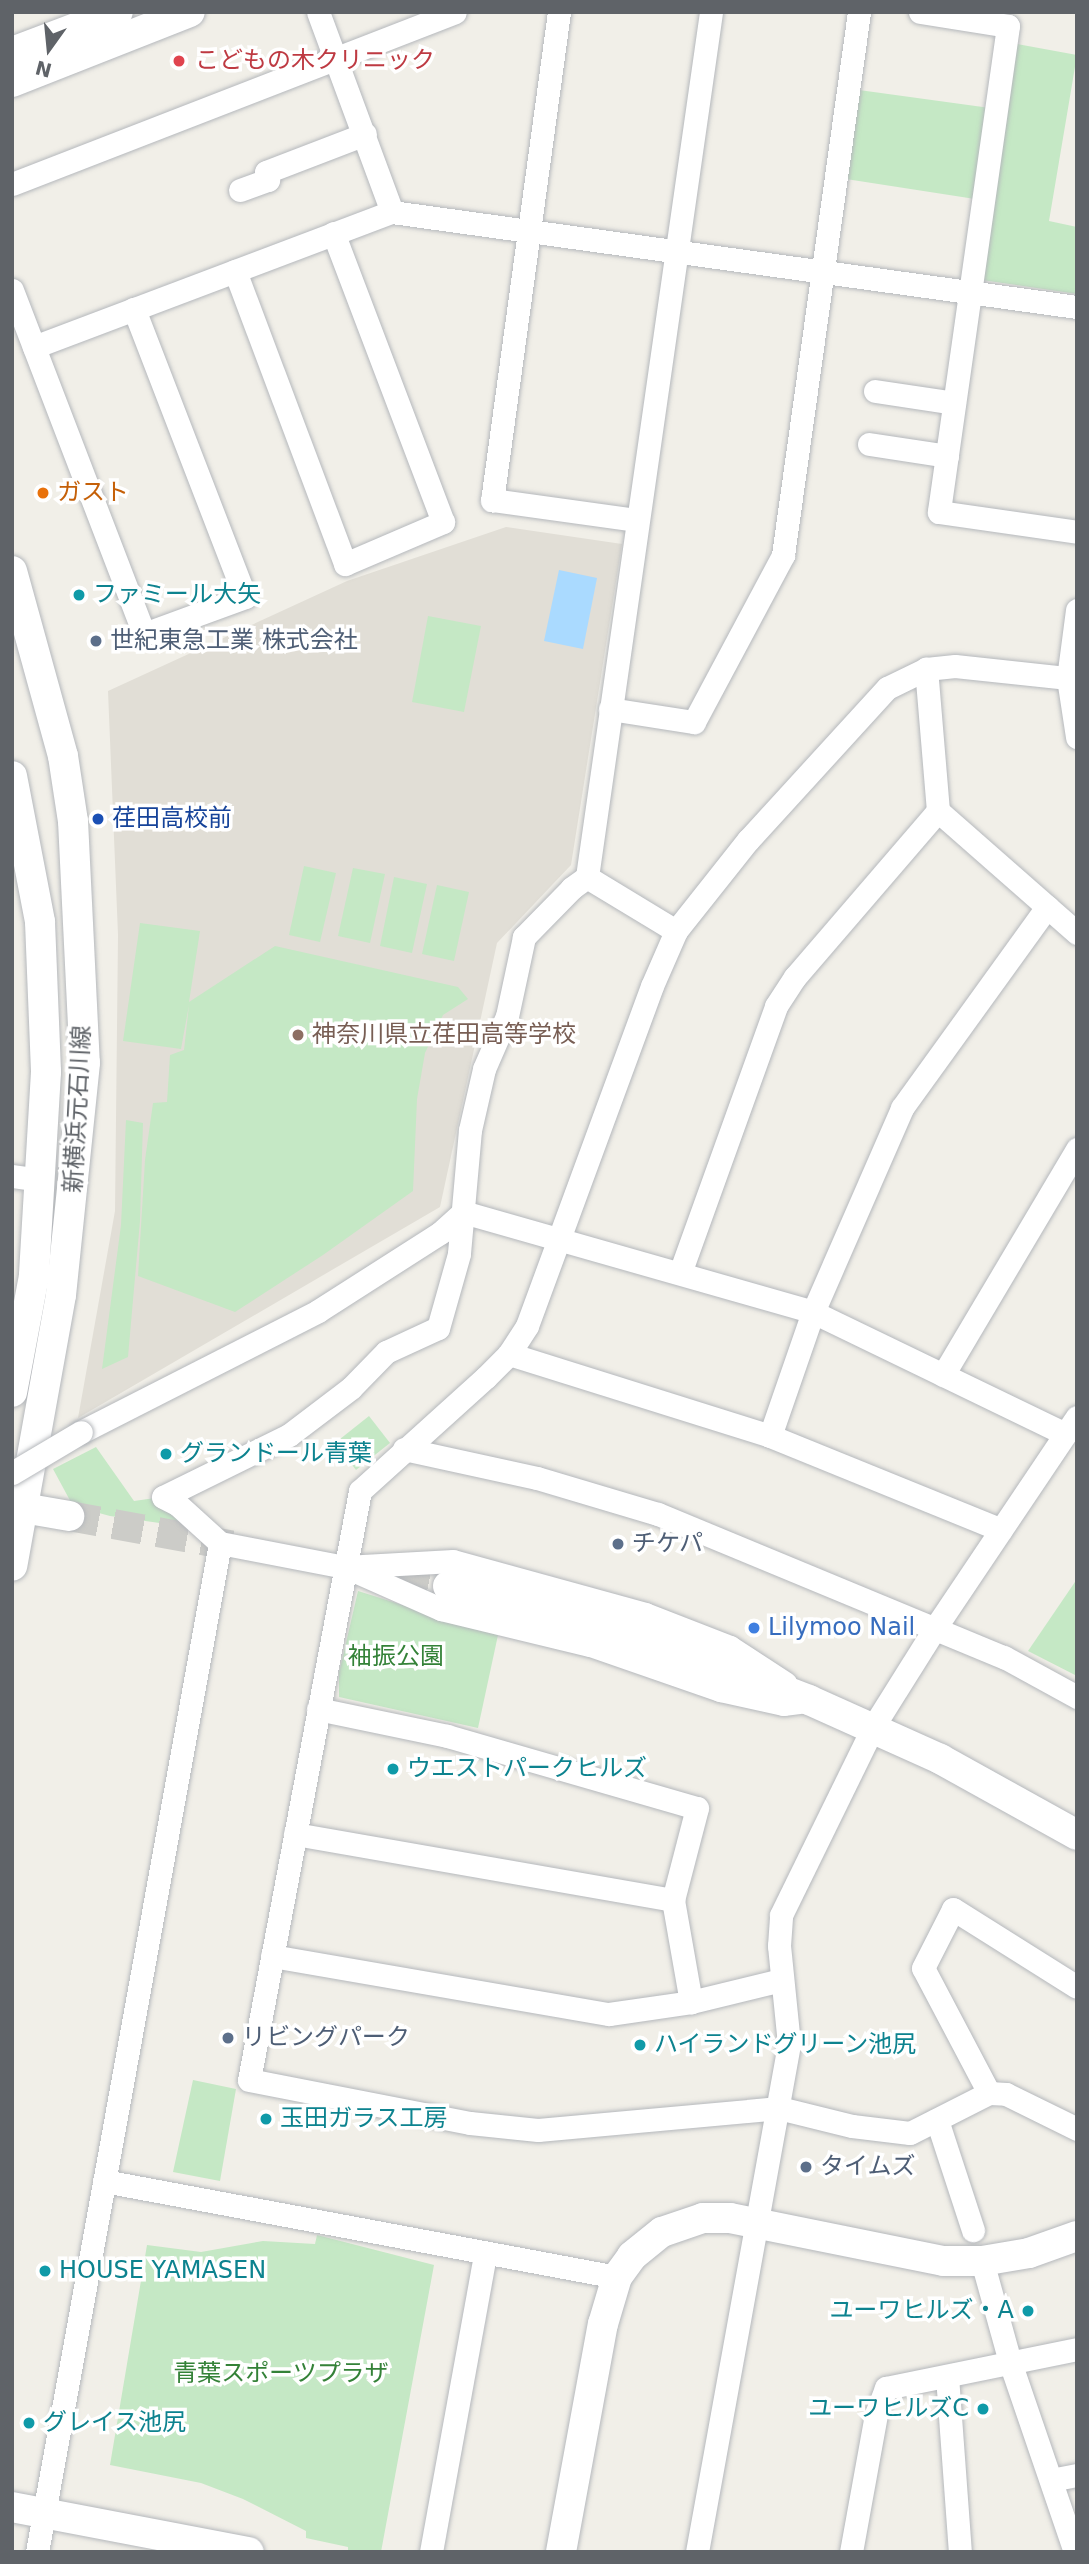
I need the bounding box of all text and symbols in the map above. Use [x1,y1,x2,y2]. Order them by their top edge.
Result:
north arrow [14,14,84,84]
place label: こどもの木クリニック [195,47,435,75]
marker: こどもの木クリニック [169,51,189,71]
text: N [33,57,54,82]
place label: ガスト [57,479,129,507]
marker: ガスト [35,485,51,501]
place label: ファミール大矢 [93,581,261,609]
marker: ファミール大矢 [71,587,87,603]
place label: 世紀東急工業 株式会社 [110,627,358,655]
marker: 世紀東急工業 株式会社 [88,633,104,649]
place label: 荏田高校前 [112,805,232,833]
marker: 荏田高校前 [90,811,106,827]
place label: 神奈川県立荏田高等学校 [312,1021,576,1049]
street label: 新横浜元石川線 [59,1024,97,1194]
marker: 神奈川県立荏田高等学校 [290,1027,306,1043]
place label: グランドール青葉 [180,1440,372,1468]
marker: グランドール青葉 [158,1446,174,1462]
place label: チケパ [632,1530,704,1558]
marker: チケパ [610,1536,626,1552]
place label: Lilymoo Nail [768,1614,915,1642]
marker: Lilymoo Nail [746,1620,762,1636]
park label: 袖振公園 [348,1643,444,1671]
place label: ウエストパークヒルズ [407,1755,647,1783]
marker: ウエストパークヒルズ [385,1761,401,1777]
place label: リビングパーク [242,2024,410,2052]
marker: リビングパーク [220,2030,236,2046]
place label: ハイランドグリーン池尻 [654,2031,918,2059]
marker: ハイランドグリーン池尻 [632,2037,648,2053]
place label: 玉田ガラス工房 [280,2105,448,2133]
marker: 玉田ガラス工房 [258,2111,274,2127]
place label: タイムズ [820,2153,916,2181]
marker: タイムズ [798,2159,814,2175]
place label: HOUSE YAMASEN [59,2257,266,2285]
marker: HOUSE YAMASEN [37,2263,53,2279]
place label: ユーワヒルズ・A [830,2297,1014,2325]
marker: ユーワヒルズ・A [1020,2303,1036,2319]
park label: 青葉スポーツプラザ [173,2360,389,2388]
place label: ユーワヒルズC [808,2395,969,2423]
marker: ユーワヒルズC [975,2401,991,2417]
place label: グレイス池尻 [43,2409,187,2437]
marker: グレイス池尻 [21,2415,37,2431]

